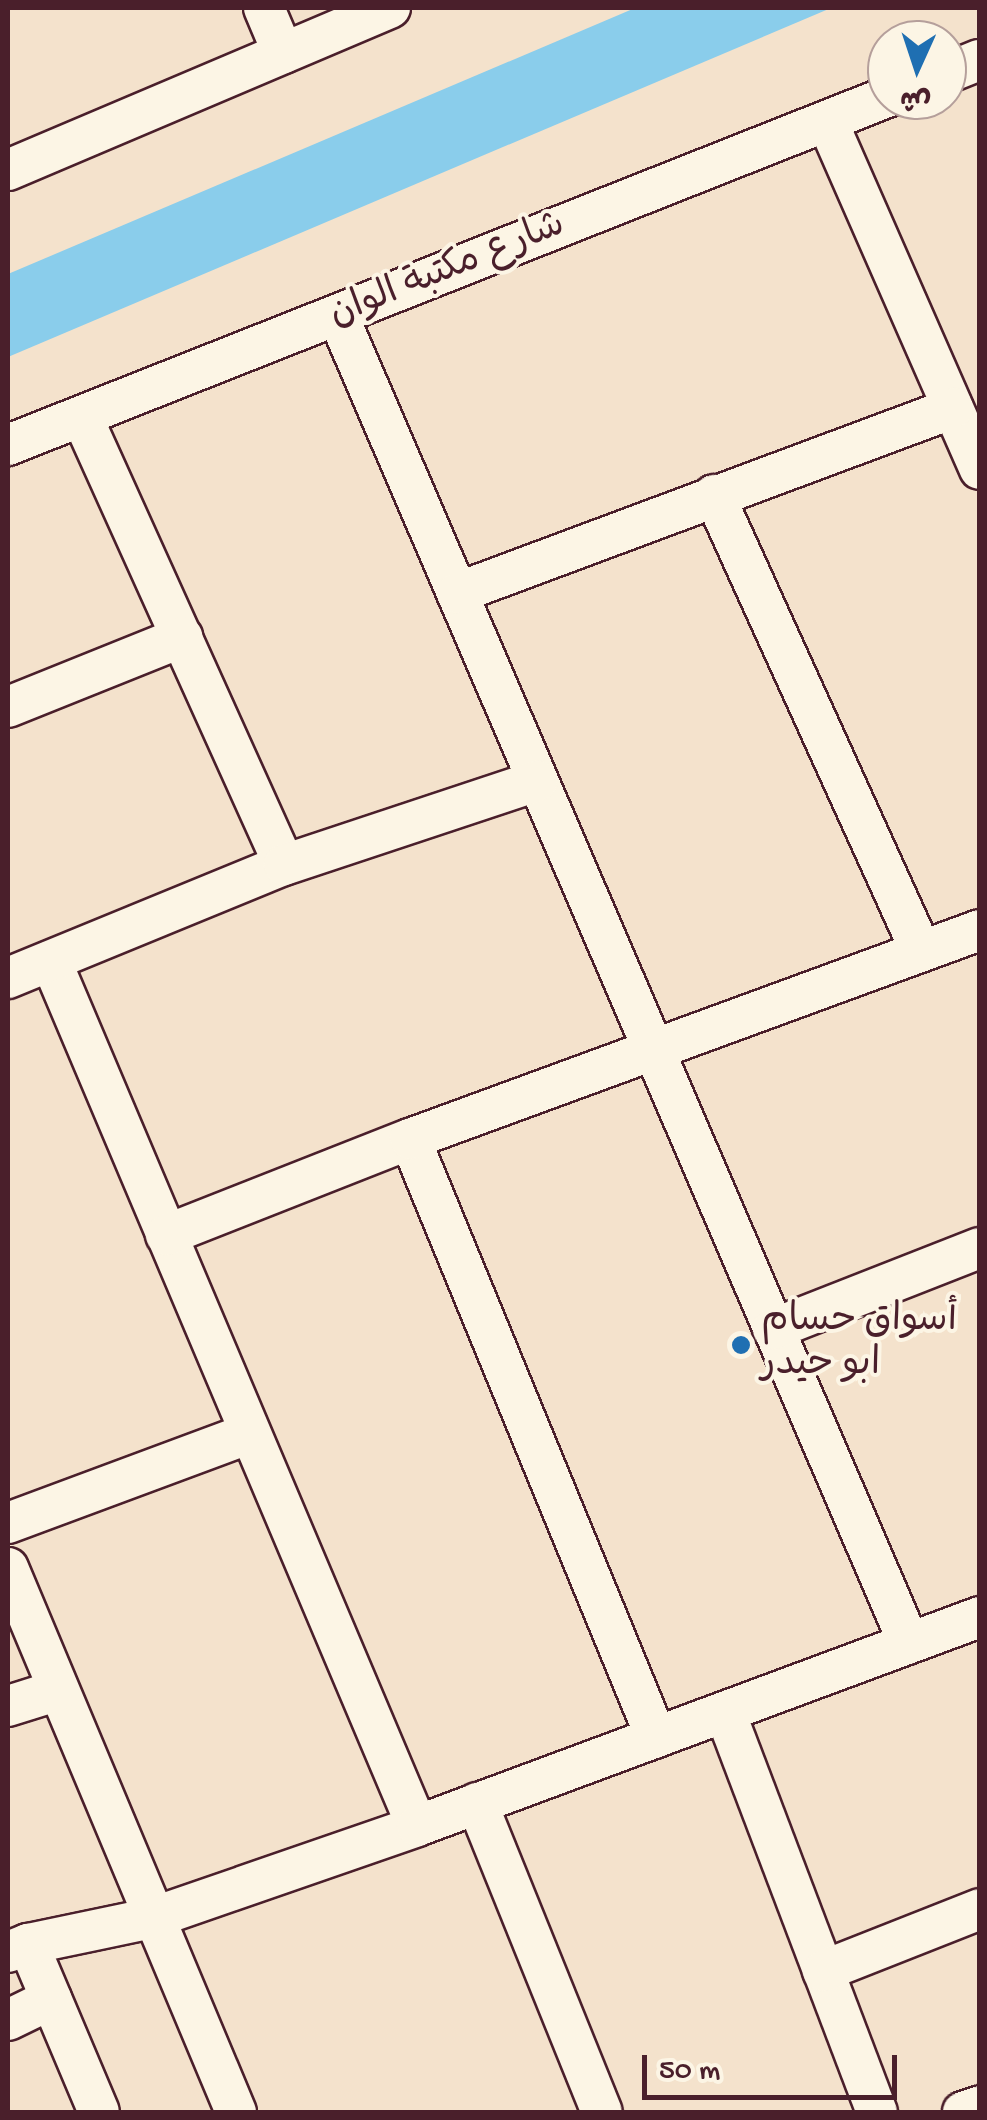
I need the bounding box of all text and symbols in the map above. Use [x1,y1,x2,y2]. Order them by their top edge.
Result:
north arrow [867,20,967,120]
text: ش [899,81,932,116]
street label: شارع مكتبة الوان [324,204,572,340]
place label: أسواق حسام ابو حيدر [761,1300,957,1390]
marker: أسواق حسام ابو حيدر [730,1334,752,1356]
scale bar [647,2035,902,2097]
text: 50 m [659,2055,720,2090]

